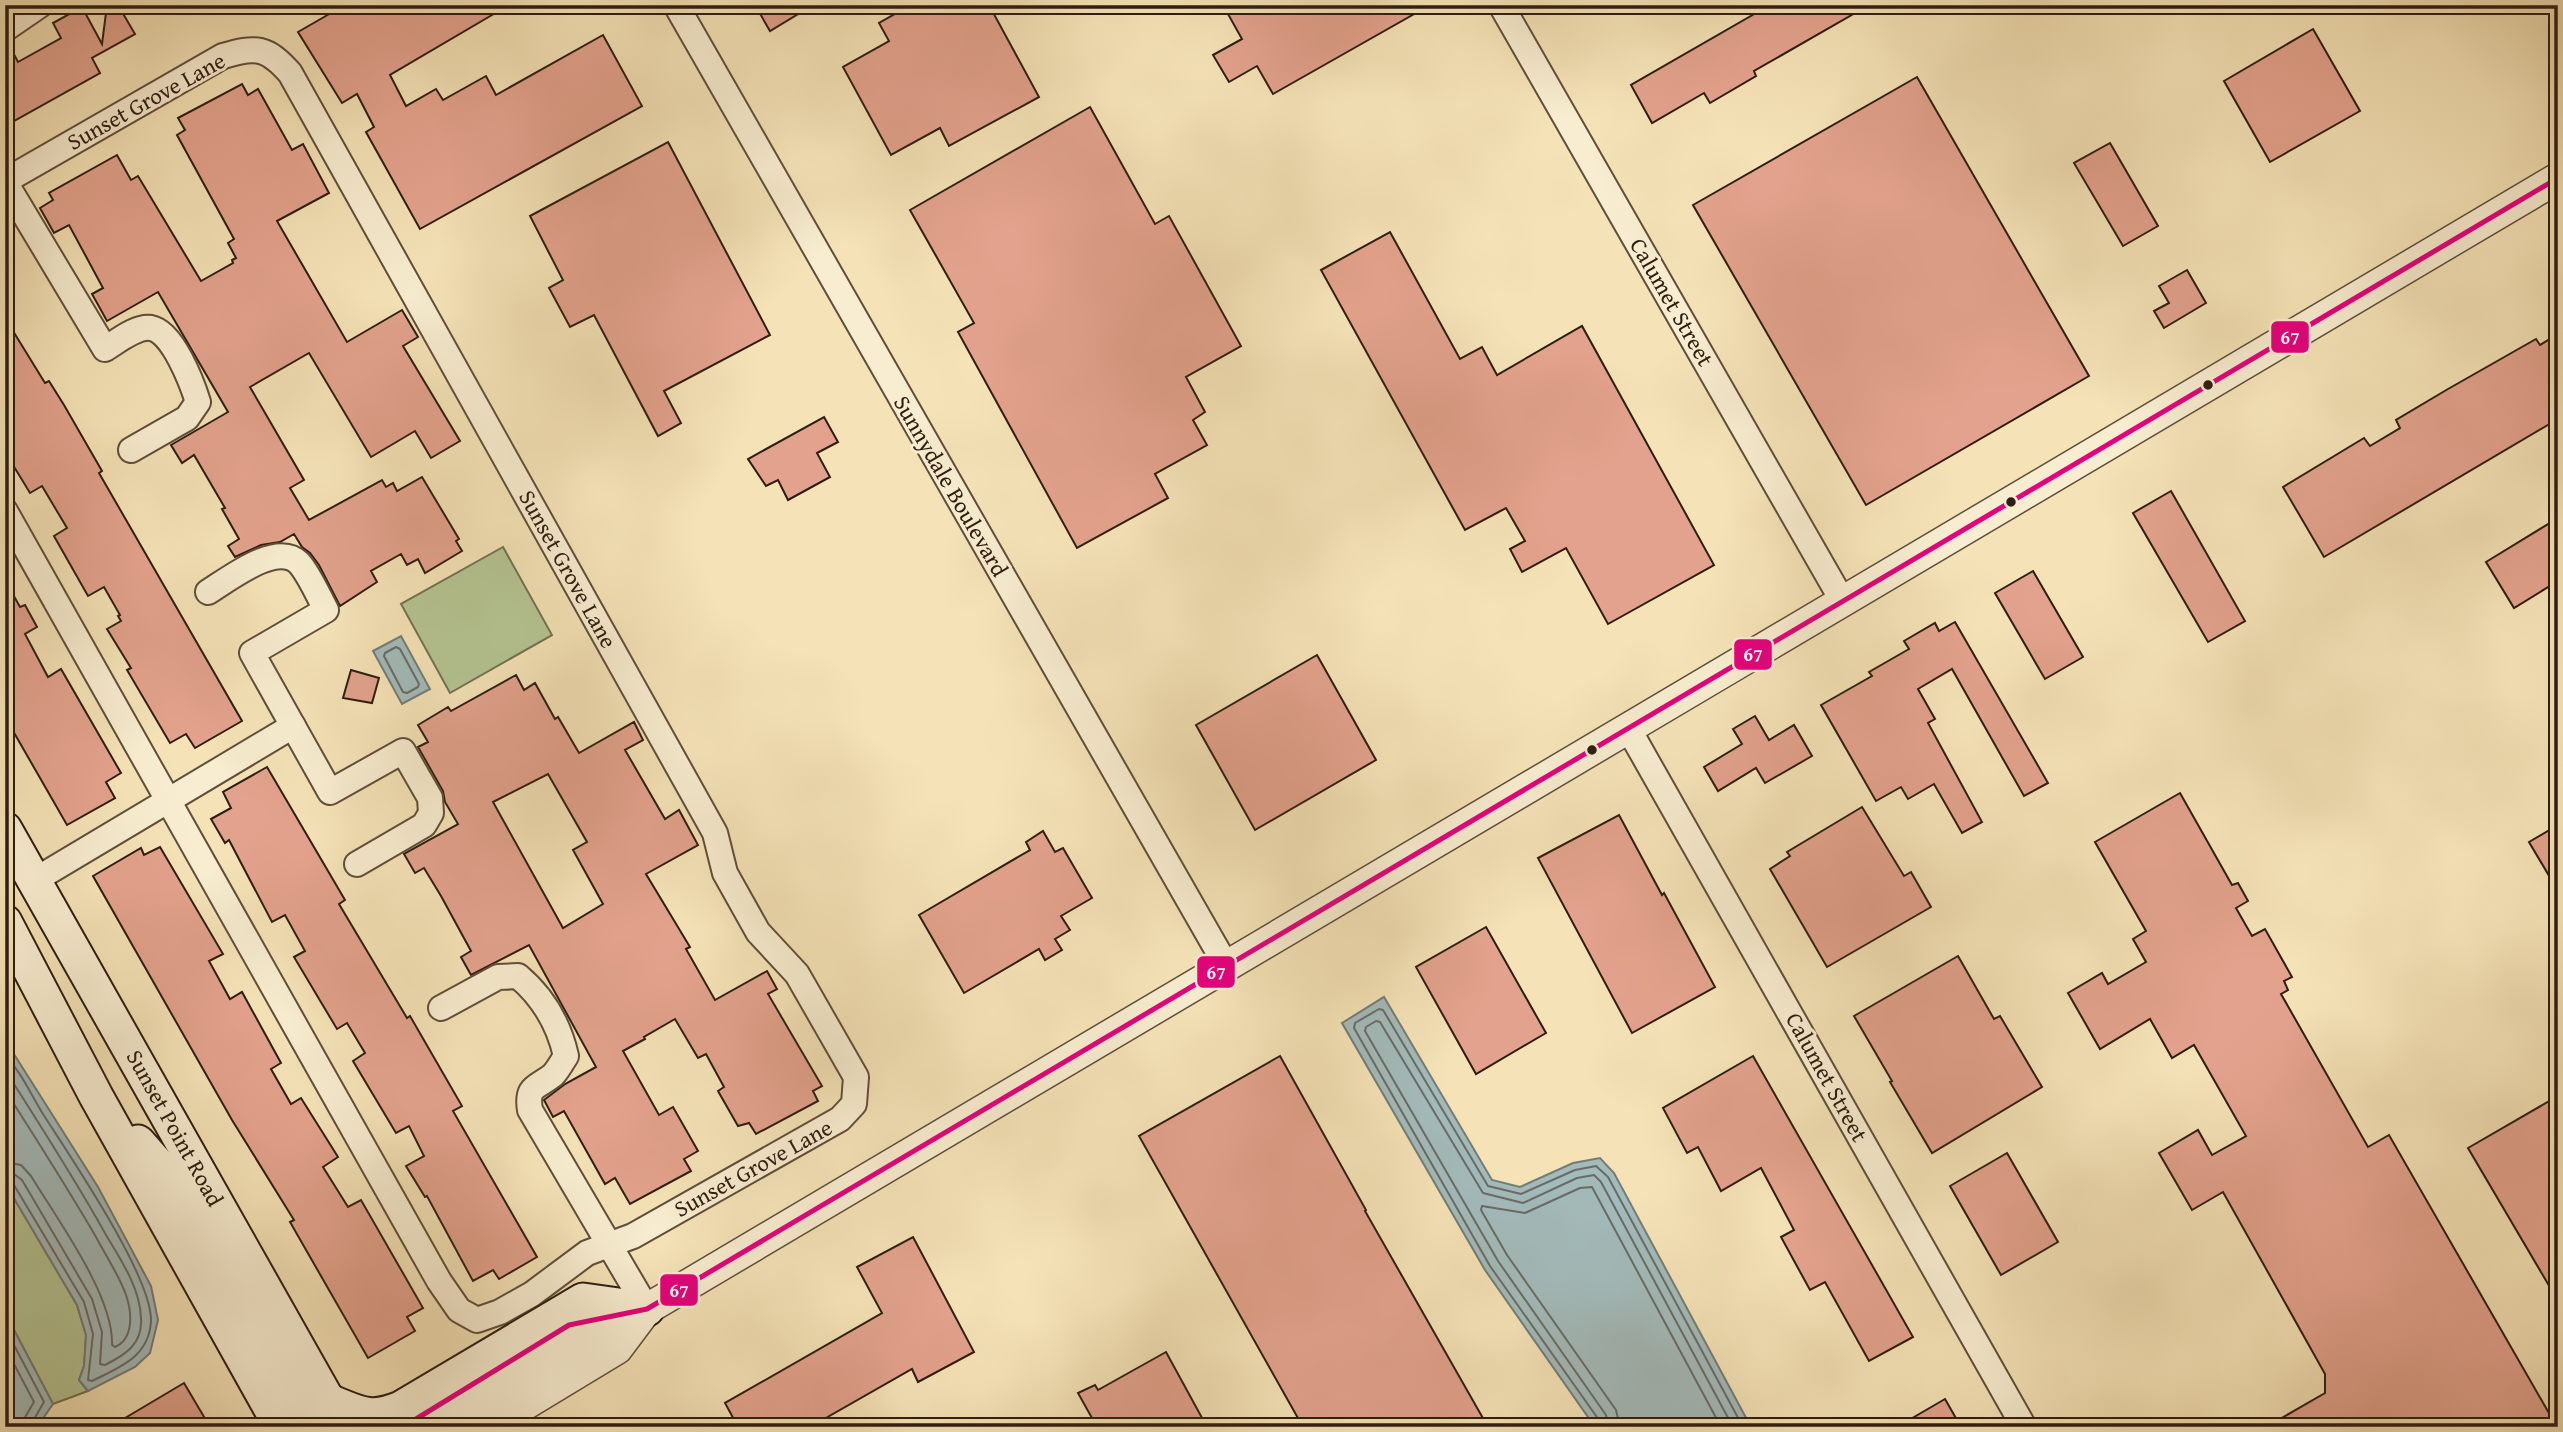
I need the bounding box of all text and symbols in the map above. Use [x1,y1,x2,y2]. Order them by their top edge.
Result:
street label: Sunset Grove Lane [61,43,231,158]
street label: Calumet Street [1622,231,1723,372]
line badge: 67 [2270,320,2310,354]
text: 67 [2280,323,2300,351]
unlabelled marker [2201,378,2215,392]
street label: Sunnydale Boulevard [886,389,1017,583]
street label: Sunset Grove Lane [511,484,626,654]
unlabelled marker [2004,495,2018,509]
line badge: 67 [1733,638,1773,671]
text: 67 [1743,640,1763,668]
unlabelled marker [1585,743,1599,757]
line badge: 67 [1196,955,1236,989]
text: 67 [1206,958,1226,986]
street label: Calumet Street [1778,1006,1877,1147]
street label: Sunset Point Road [119,1043,233,1213]
street label: Sunset Grove Lane [668,1110,838,1225]
line badge: 67 [659,1273,699,1307]
text: 67 [669,1276,689,1304]

